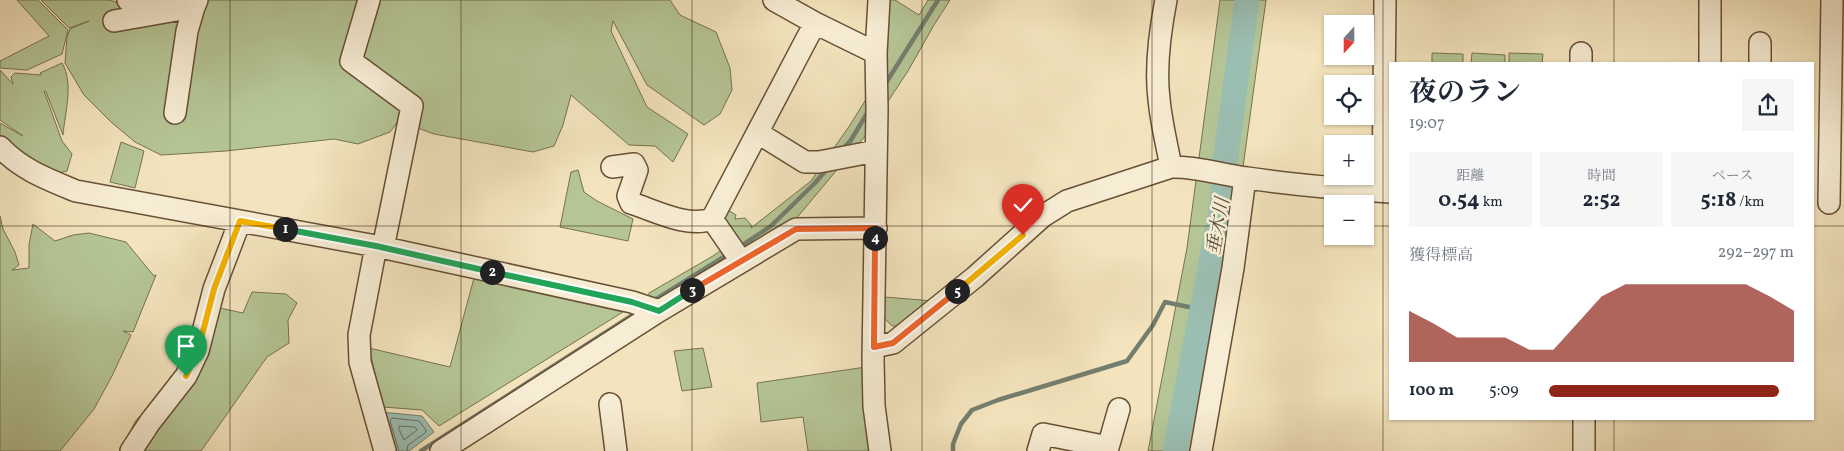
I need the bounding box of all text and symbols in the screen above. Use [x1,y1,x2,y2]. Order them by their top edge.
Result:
north arrow [1324,15,1374,65]
map controls [1324,15,1374,245]
text: 夜のラン [1409,74,1521,113]
button: locate [1324,75,1374,125]
button: share [1742,79,1794,131]
text: 19:07 [1409,113,1445,135]
button: + [1324,135,1374,185]
text: 距離 [1457,167,1485,186]
text: 時間 [1588,167,1616,186]
text: ペース [1712,167,1753,186]
pin [1002,184,1044,235]
text: 0.54 [1438,186,1480,215]
text: 2:52 [1583,186,1620,215]
text: 5:18 [1701,186,1737,215]
icon: check [1009,191,1037,219]
text: km [1480,193,1503,212]
text: /km [1737,193,1764,212]
water label: 垂木川 [1201,194,1237,257]
button: − [1324,195,1374,245]
pin: 1 [272,216,298,242]
text: 1 [283,220,288,239]
pin: 4 [862,226,888,250]
text: 4 [871,229,880,248]
text: 292–297 m [1718,242,1794,264]
text: 獲得標高 [1409,245,1473,267]
pin: 2 [480,260,504,284]
text: 2 [489,263,496,282]
pin: 3 [680,278,704,302]
pin: 5 [944,278,970,304]
text: 3 [689,281,696,300]
text: 5 [954,282,961,301]
pin [165,325,207,376]
icon: arrive [172,332,200,360]
text: 100 m [1409,380,1454,402]
text: 5:09 [1489,380,1519,402]

